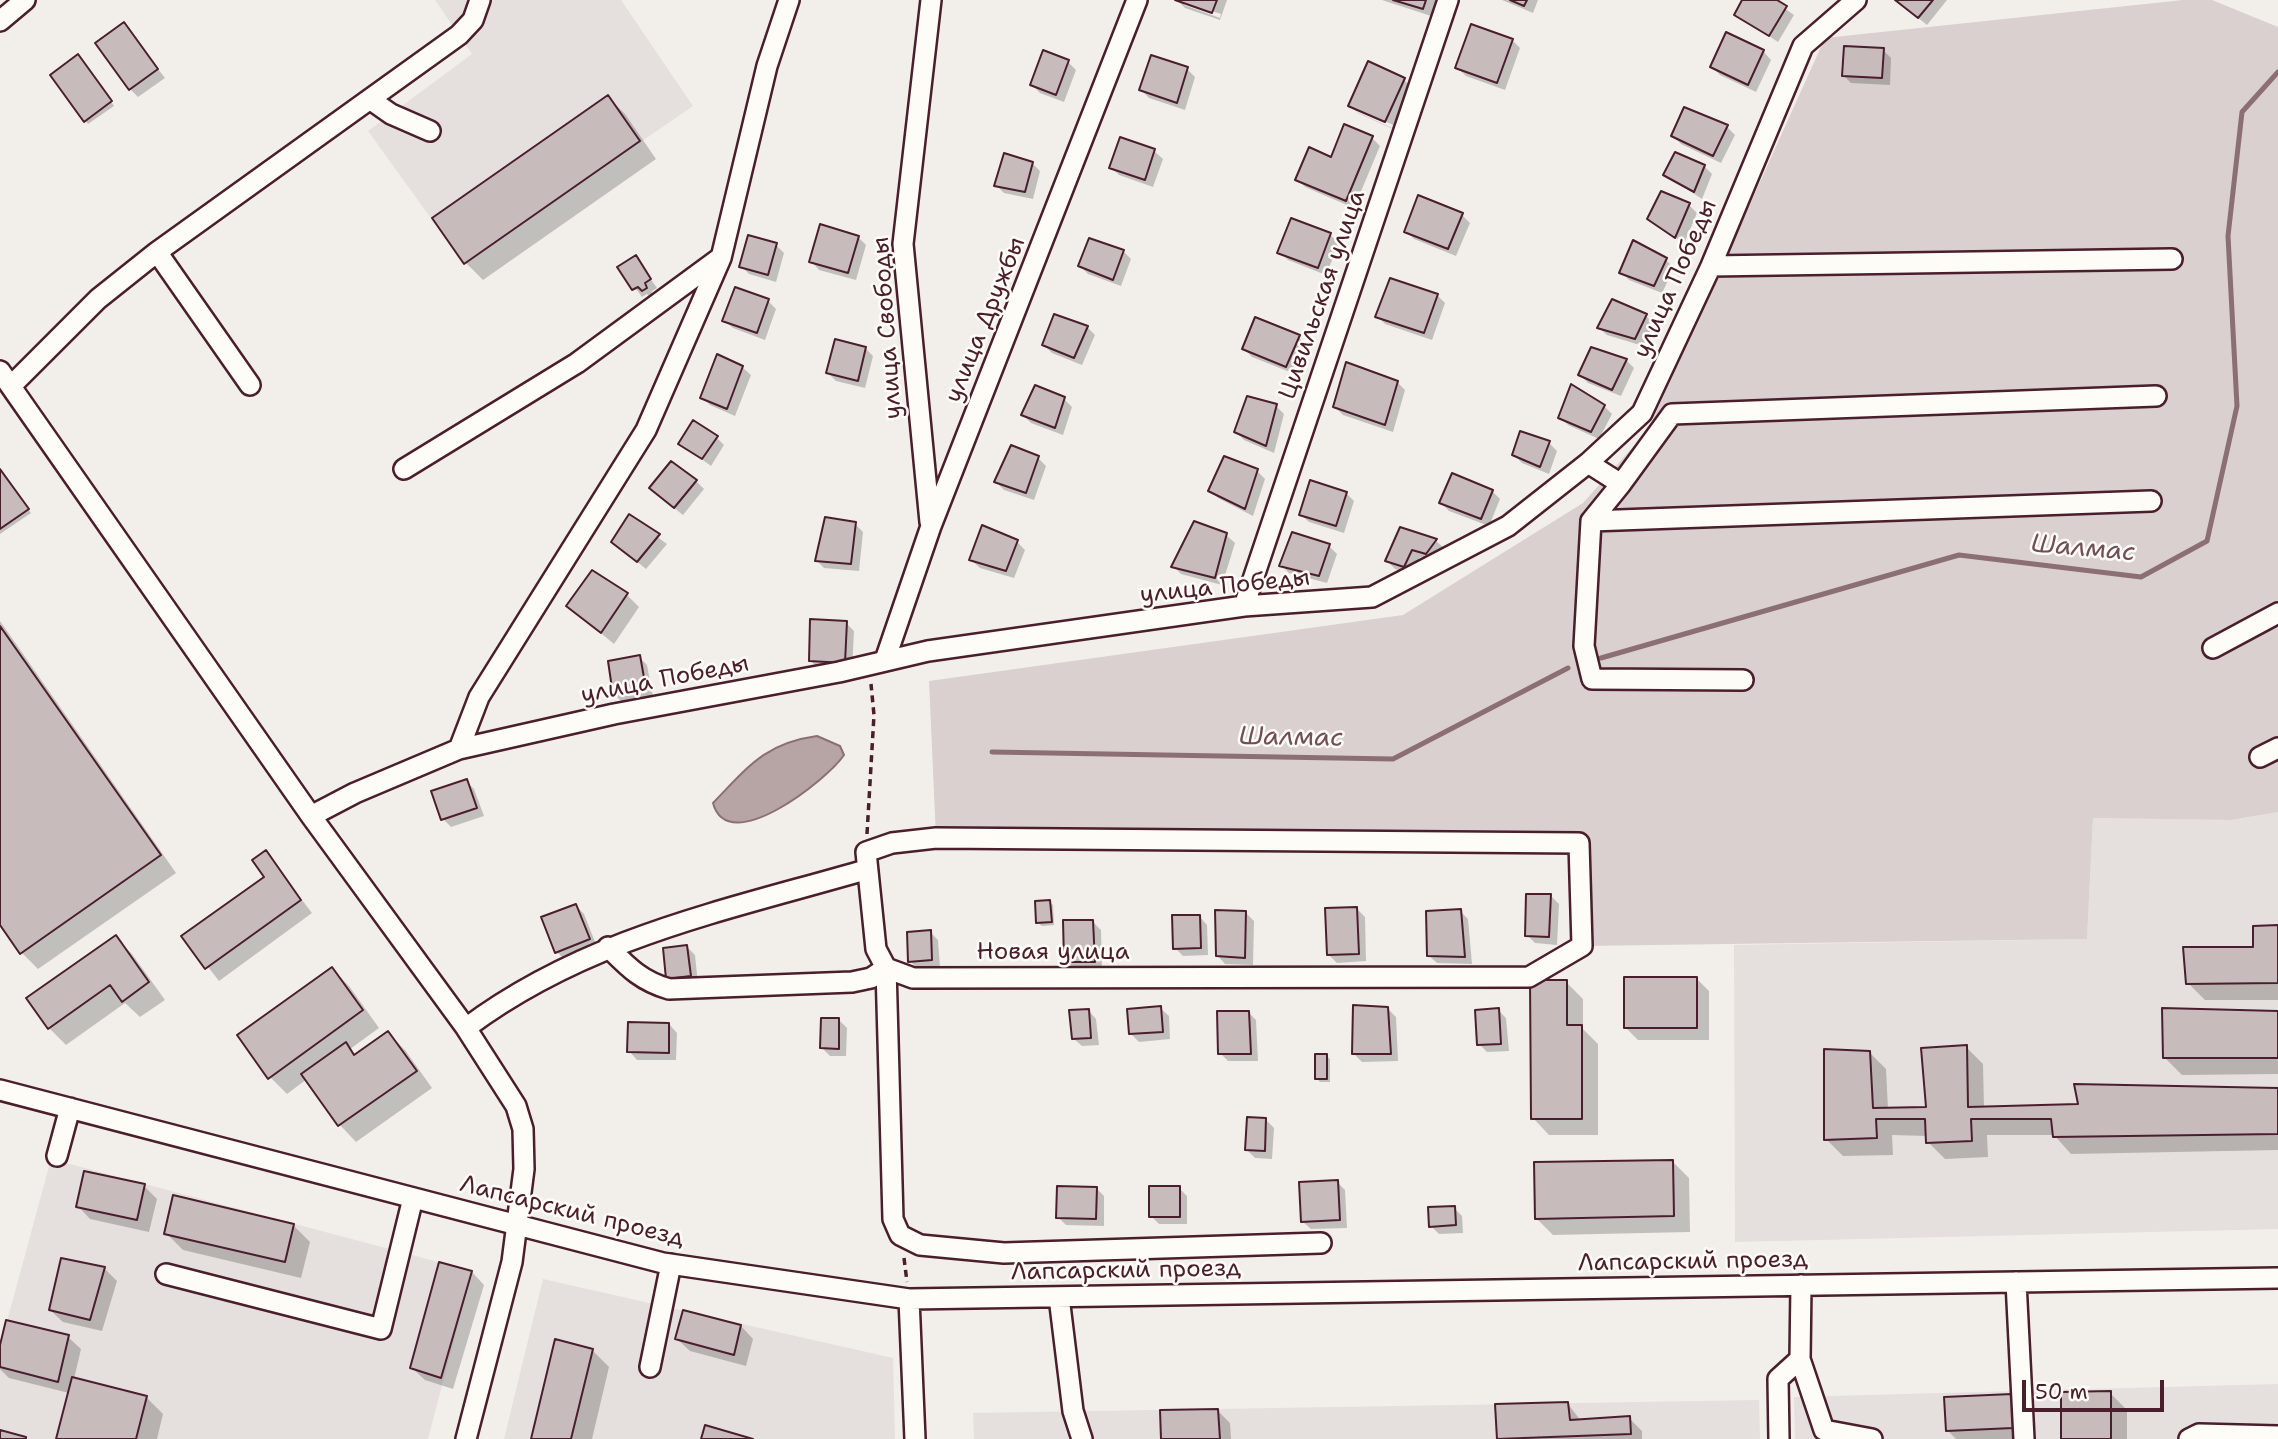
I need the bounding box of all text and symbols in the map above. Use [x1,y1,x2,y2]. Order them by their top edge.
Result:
street label: Цивильская улица [1274,187,1372,403]
street label: улица Победы [1628,195,1724,363]
street label: улица Дружбы [940,233,1032,407]
street label: улица Свободы [867,236,909,420]
water label: Шалмас [2029,529,2137,569]
street label: улица Победы [1139,564,1311,610]
street label: улица Победы [578,650,752,710]
water label: Шалмас [1238,721,1344,755]
street label: Новая улица [976,939,1130,967]
street label: Лапсарский проезд [457,1170,687,1254]
street label: Лапсарский проезд [1578,1246,1808,1278]
street label: Лапсарский проезд [1011,1255,1241,1287]
scale bar [2026,1366,2168,1410]
text: 50 m [2035,1378,2088,1406]

